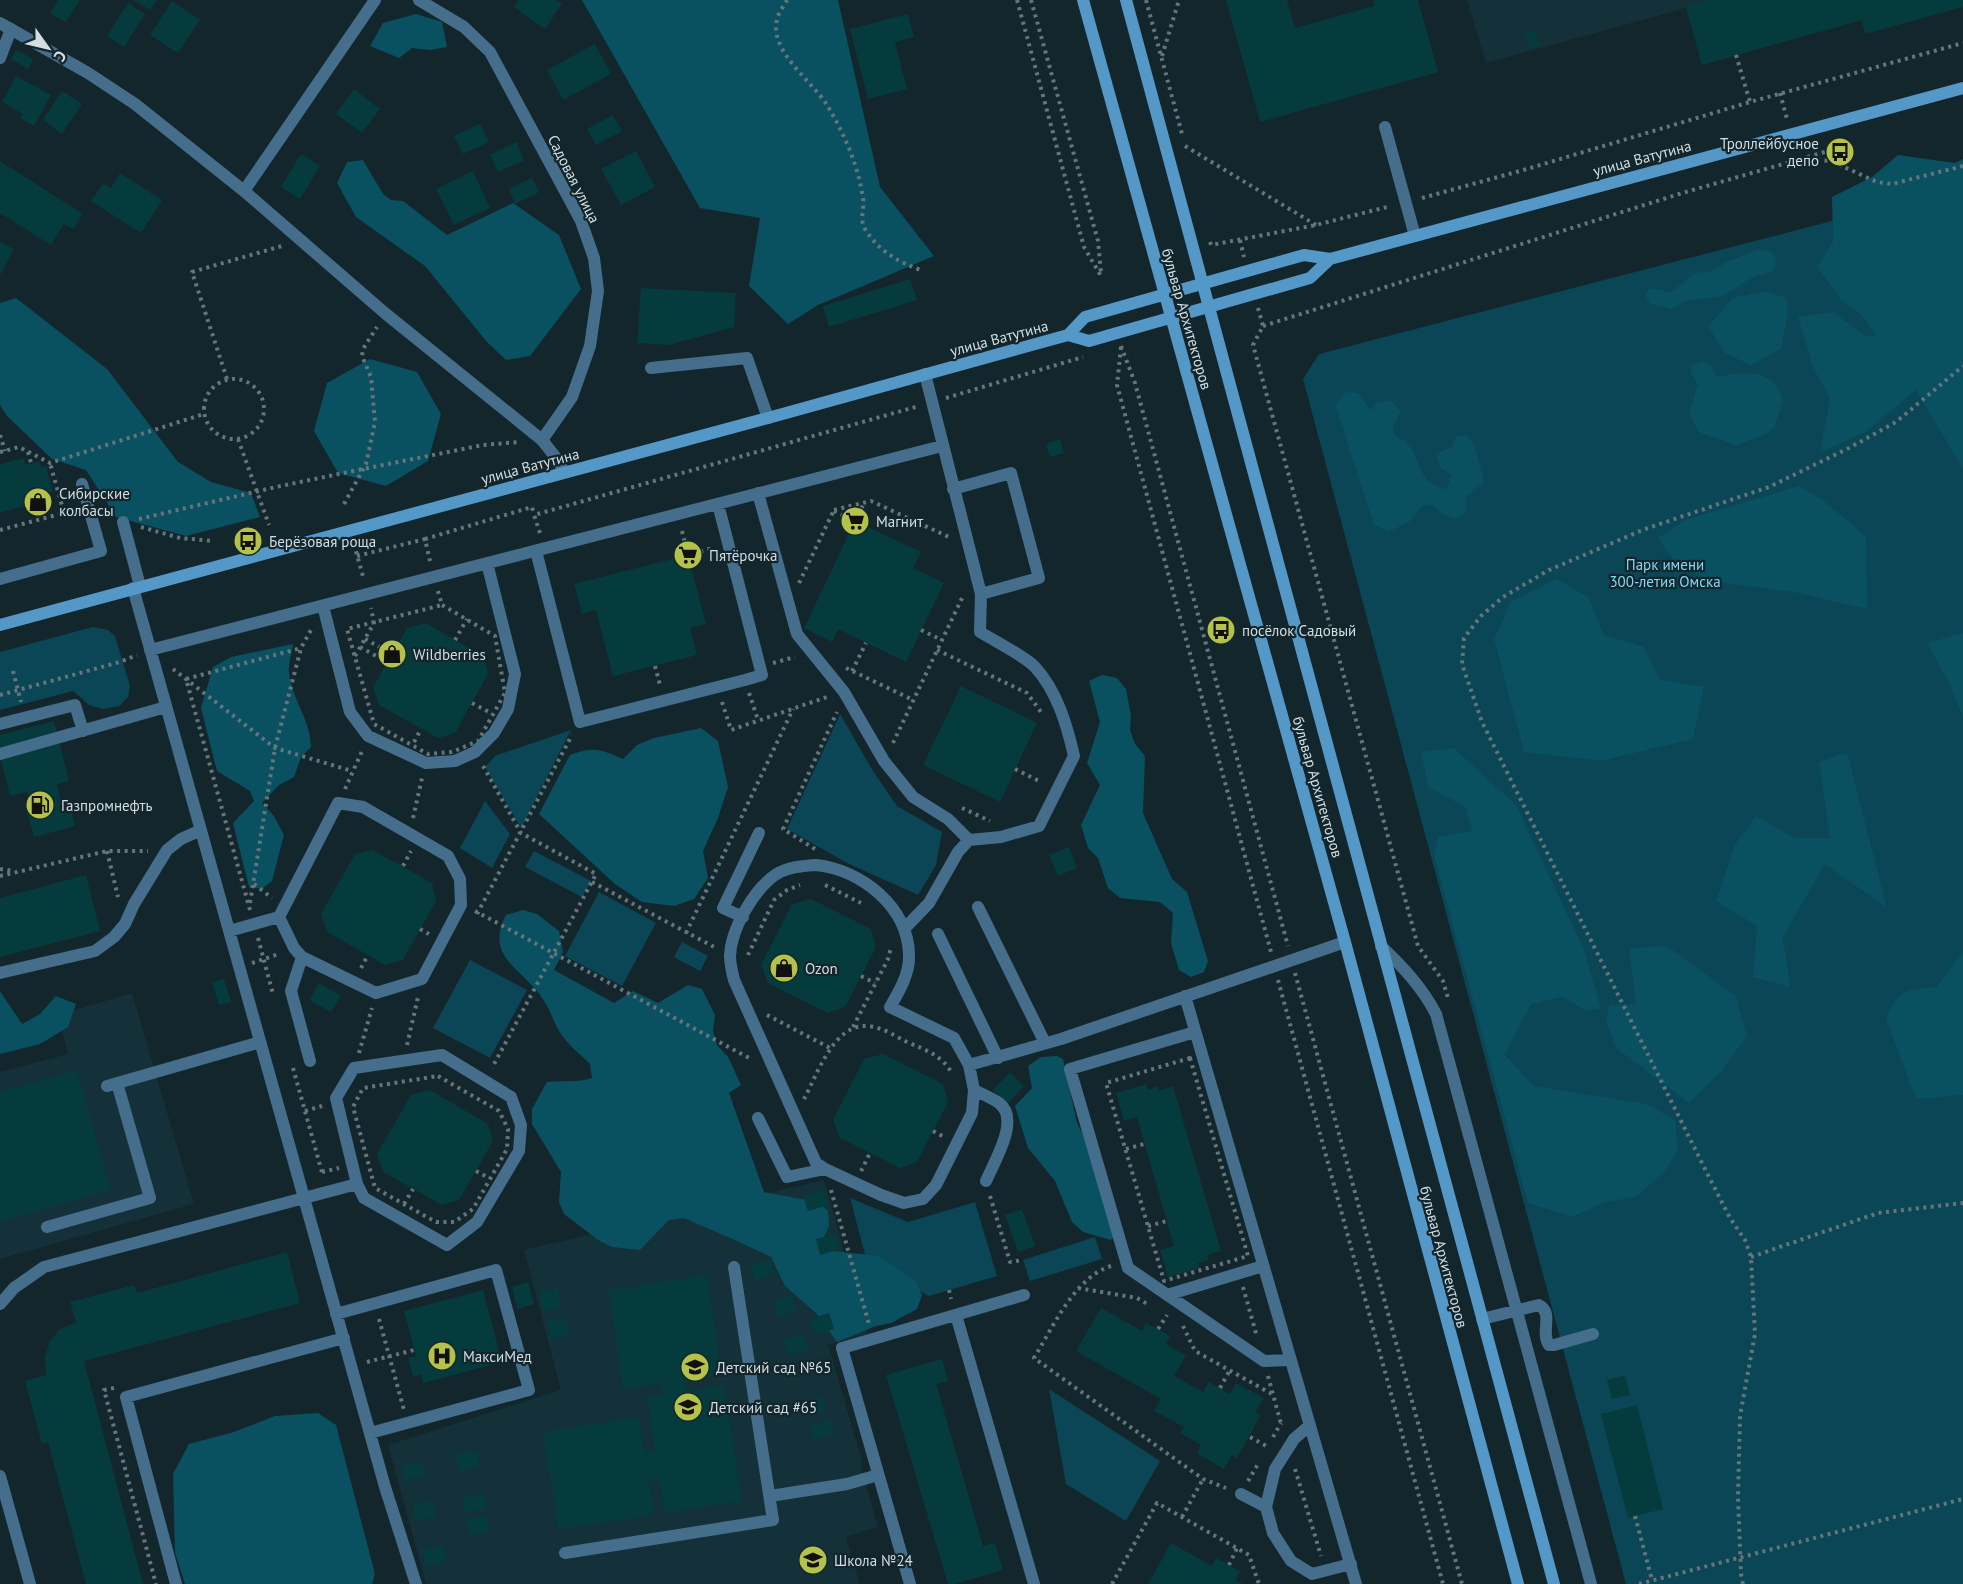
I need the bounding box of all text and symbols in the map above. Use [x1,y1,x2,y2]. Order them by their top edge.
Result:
north arrow [18,18,78,78]
text: С [50,47,71,66]
street label: Садовая улица [544,132,604,226]
place label: Троллейбусное депо [1720,134,1819,170]
street label: улица Ватутина [1591,136,1693,180]
bus stop icon: Троллейбусное депо [1824,136,1856,168]
street label: бульвар Архитекторов [1158,246,1216,392]
street label: улица Ватутина [948,316,1050,360]
street label: улица Ватутина [479,444,581,488]
place label: Сибирские колбасы [59,484,130,520]
shop icon: Сибирские колбасы [22,486,54,518]
supermarket icon: Магнит [839,505,871,537]
place label: Магнит [876,512,923,531]
bus stop icon: Берёзовая роща [232,525,264,557]
place label: Берёзовая роща [269,532,376,551]
supermarket icon: Пятёрочка [672,539,704,571]
place label: Пятёрочка [709,546,777,565]
park label: Парк имени 300-летия Омска [1609,555,1721,591]
bus stop icon: посёлок Садовый [1205,614,1237,646]
place label: посёлок Садовый [1242,621,1356,640]
shop icon: Wildberries [376,638,408,670]
place label: Wildberries [413,645,486,664]
street label: бульвар Архитекторов [1289,714,1347,860]
fuel station icon: Газпромнефть [24,789,56,821]
place label: Газпромнефть [61,796,152,815]
shop icon: Ozon [768,952,800,984]
place label: Ozon [805,959,838,978]
street label: бульвар Архитекторов [1416,1184,1472,1330]
hospital icon: МаксиМед [426,1340,458,1372]
place label: МаксиМед [463,1347,532,1366]
school or university icon: Детский сад №65 [679,1351,711,1383]
place label: Детский сад №65 [716,1358,831,1377]
school or university icon: Детский сад #65 [672,1391,704,1423]
place label: Детский сад #65 [709,1398,817,1417]
school or university icon: Школа №24 [797,1544,829,1576]
place label: Школа №24 [834,1551,913,1570]

